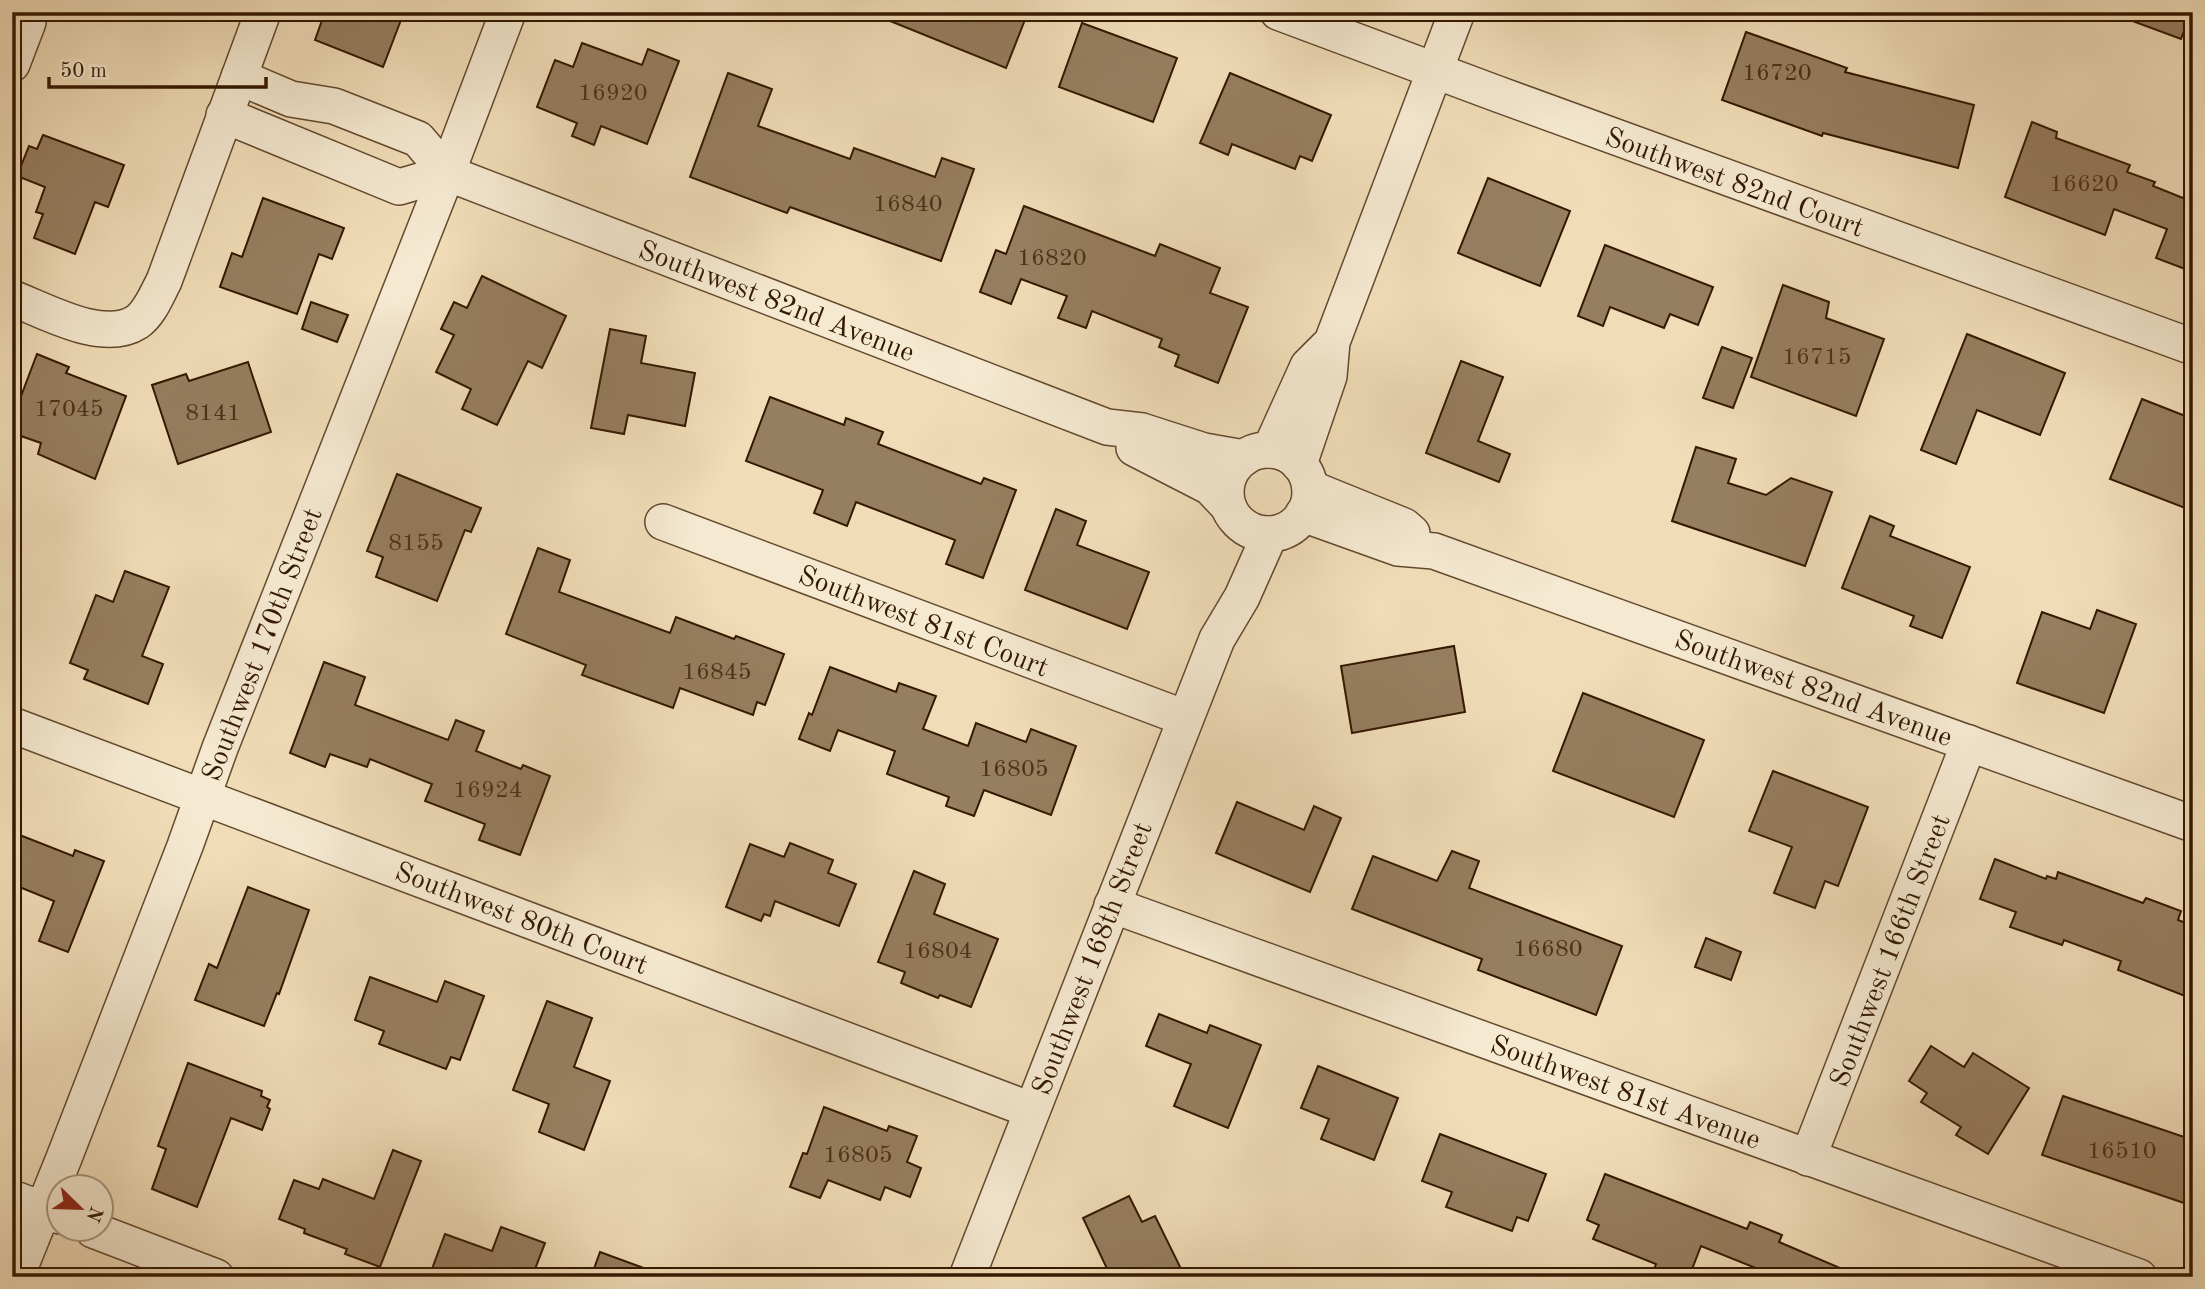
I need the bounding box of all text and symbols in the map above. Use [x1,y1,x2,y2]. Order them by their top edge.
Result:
scale bar [49,46,266,90]
text: 50 m [60,61,107,82]
house number: 16720 [1742,62,1812,86]
house number: 16920 [578,82,648,106]
street label: Southwest 82nd Court [1601,124,1867,244]
house number: 16620 [2049,173,2119,197]
house number: 16840 [873,193,943,217]
street label: Southwest 82nd Avenue [634,237,918,368]
house number: 16820 [1017,247,1087,271]
house number: 16715 [1782,346,1852,370]
house number: 17045 [34,398,104,422]
house number: 8141 [185,402,241,426]
street label: Southwest 170th Street [199,505,329,786]
house number: 8155 [388,532,444,556]
street label: Southwest 81st Court [794,562,1052,683]
street label: Southwest 82nd Avenue [1670,627,1956,753]
house number: 16845 [682,661,752,685]
house number: 16805 [979,758,1049,782]
house number: 16924 [453,779,523,803]
street label: Southwest 166th Street [1827,811,1957,1092]
street label: Southwest 168th Street [1029,819,1159,1100]
street label: Southwest 80th Court [391,859,651,981]
house number: 16680 [1513,938,1583,962]
house number: 16804 [903,940,973,964]
street label: Southwest 81st Avenue [1486,1032,1764,1156]
house number: 16510 [2087,1140,2157,1164]
house number: 16805 [823,1144,893,1168]
north arrow [46,1174,116,1244]
text: N [82,1203,105,1224]

